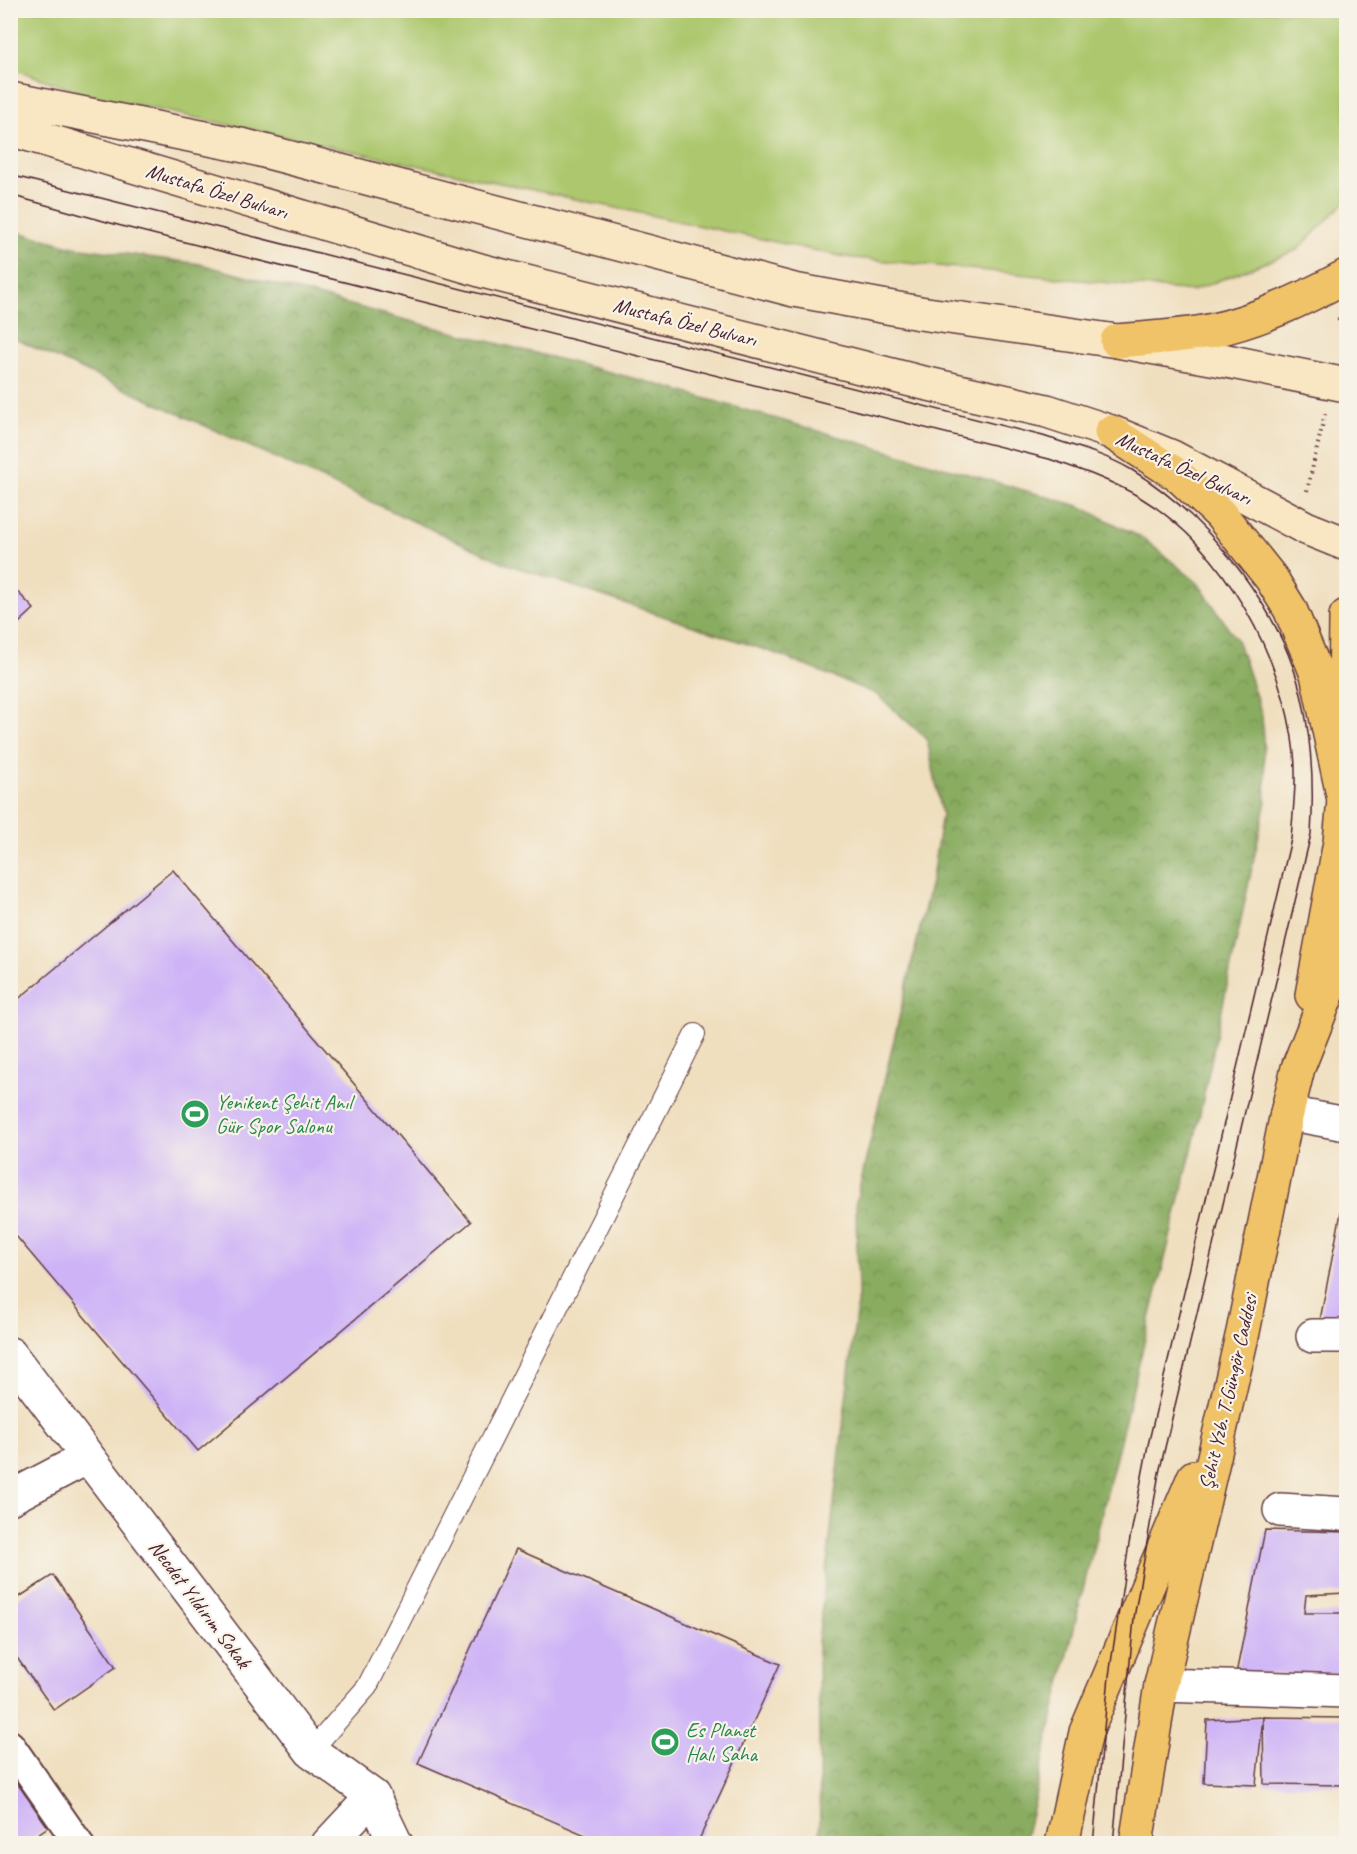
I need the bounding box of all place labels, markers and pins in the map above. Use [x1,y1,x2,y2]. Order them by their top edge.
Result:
place label: Yenikent Şehit Anıl Gür Spor Salonu [216,1089,355,1139]
sports icon: Yenikent Şehit Anıl Gür Spor Salonu [179,1098,211,1130]
place label: Es Planet Halı Saha [686,1717,758,1767]
sports icon: Es Planet Halı Saha [649,1726,681,1758]

